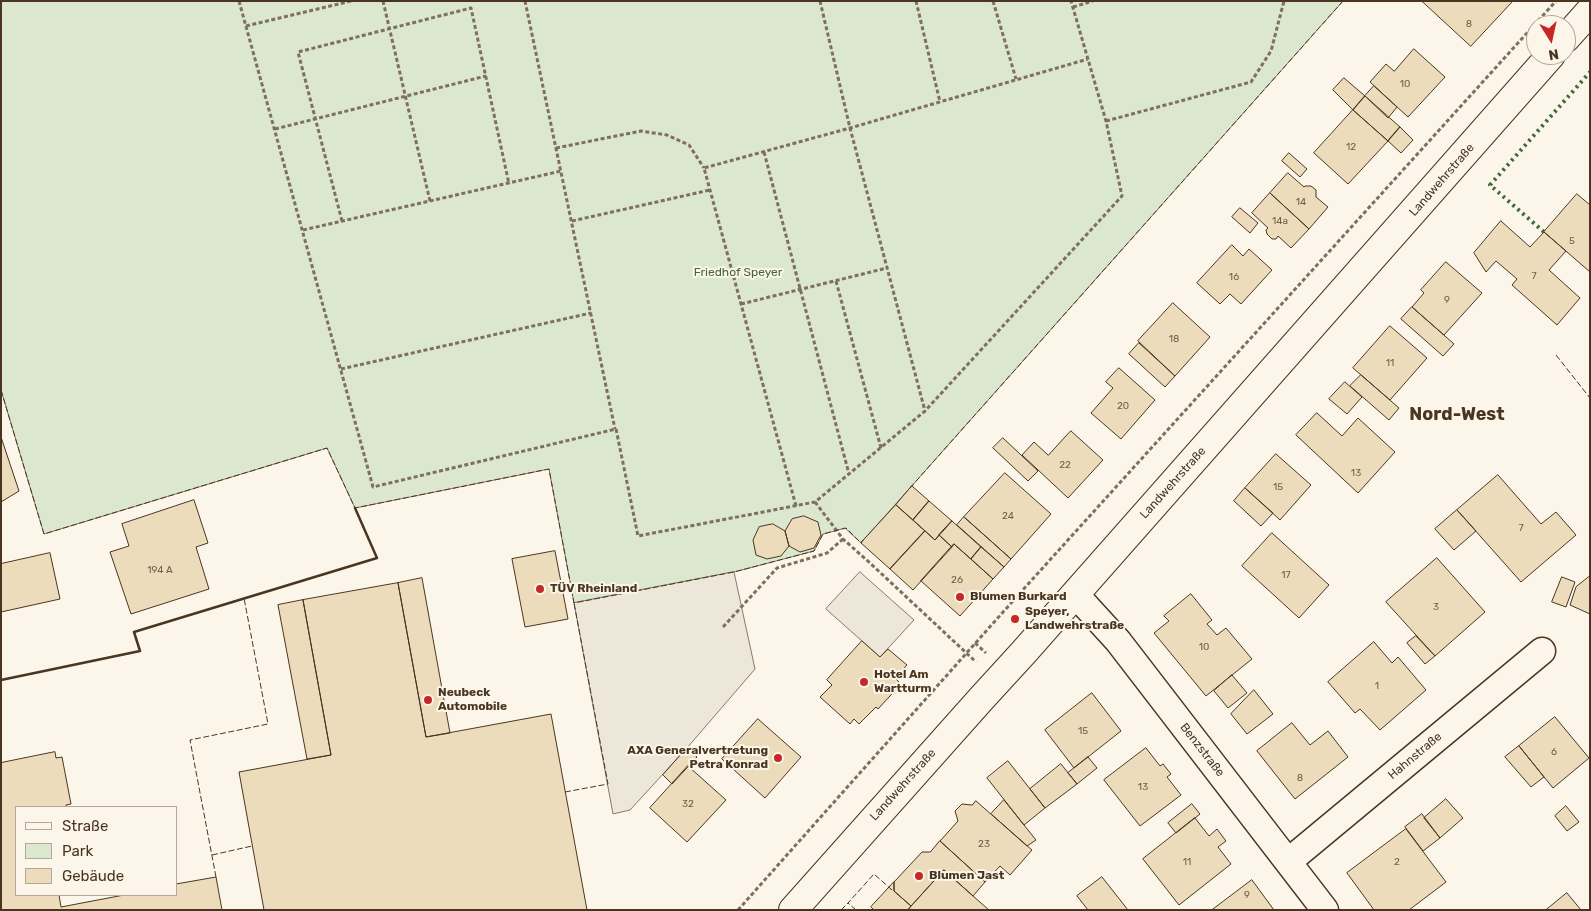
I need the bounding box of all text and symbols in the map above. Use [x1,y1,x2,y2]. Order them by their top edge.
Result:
north arrow [1526,15,1576,65]
house number: 8 [1466,18,1472,30]
text: N [1547,45,1560,64]
house number: 10 [1400,78,1410,90]
house number: 12 [1346,141,1356,153]
street label: Landwehrstraße [1407,141,1477,219]
house number: 14 [1296,196,1306,208]
house number: 14a [1272,215,1288,227]
house number: 5 [1569,235,1575,247]
park label: Friedhof Speyer [694,266,782,280]
house number: 7 [1531,270,1537,282]
house number: 16 [1229,271,1239,283]
house number: 9 [1444,294,1450,306]
house number: 18 [1169,333,1179,345]
house number: 11 [1386,357,1394,369]
house number: 20 [1117,400,1129,412]
district label: Nord-West [1409,404,1505,426]
street label: Landwehrstraße [1137,444,1209,522]
house number: 22 [1059,459,1071,471]
house number: 13 [1351,467,1361,479]
house number: 15 [1273,481,1283,493]
house number: 24 [1002,510,1014,522]
house number: 7 [1518,522,1524,534]
house number: 194 A [147,564,173,576]
house number: 17 [1281,569,1291,581]
house number: 26 [951,574,963,586]
place label: TÜV Rheinland [550,582,637,596]
marker: TÜV Rheinland [534,583,546,595]
place label: Blumen Burkard [970,590,1066,604]
marker: Blumen Burkard [954,591,966,603]
house number: 3 [1433,601,1439,613]
place label: Speyer, Landwehrstraße [1025,605,1124,633]
marker: Speyer, Landwehrstraße [1009,613,1021,625]
house number: 10 [1199,641,1209,653]
place label: Hotel Am Wartturm [874,668,932,696]
marker: Hotel Am Wartturm [858,676,870,688]
house number: 1 [1375,680,1379,692]
place label: Neubeck Automobile [438,686,507,714]
marker: Neubeck Automobile [422,694,434,706]
street label: Benzstraße [1177,720,1227,780]
house number: 15 [1078,725,1088,737]
street label: Hahnstraße [1385,729,1445,783]
place label: AXA Generalvertretung Petra Konrad [627,744,768,772]
street label: Landwehrstraße [867,746,939,824]
house number: 6 [1551,746,1557,758]
marker: AXA Generalvertretung Petra Konrad [772,752,784,764]
house number: 8 [1297,772,1303,784]
house number: 13 [1138,781,1148,793]
house number: 32 [682,798,694,810]
legend [15,806,178,896]
text: Straße [62,817,108,835]
house number: 23 [978,838,990,850]
text: Park [62,842,93,860]
house number: 11 [1183,856,1191,868]
house number: 2 [1394,856,1400,868]
text: Gebäude [62,867,124,885]
place label: Blumen Jast [929,869,1004,883]
marker: Blumen Jast [913,870,925,882]
house number: 9 [1244,889,1250,901]

